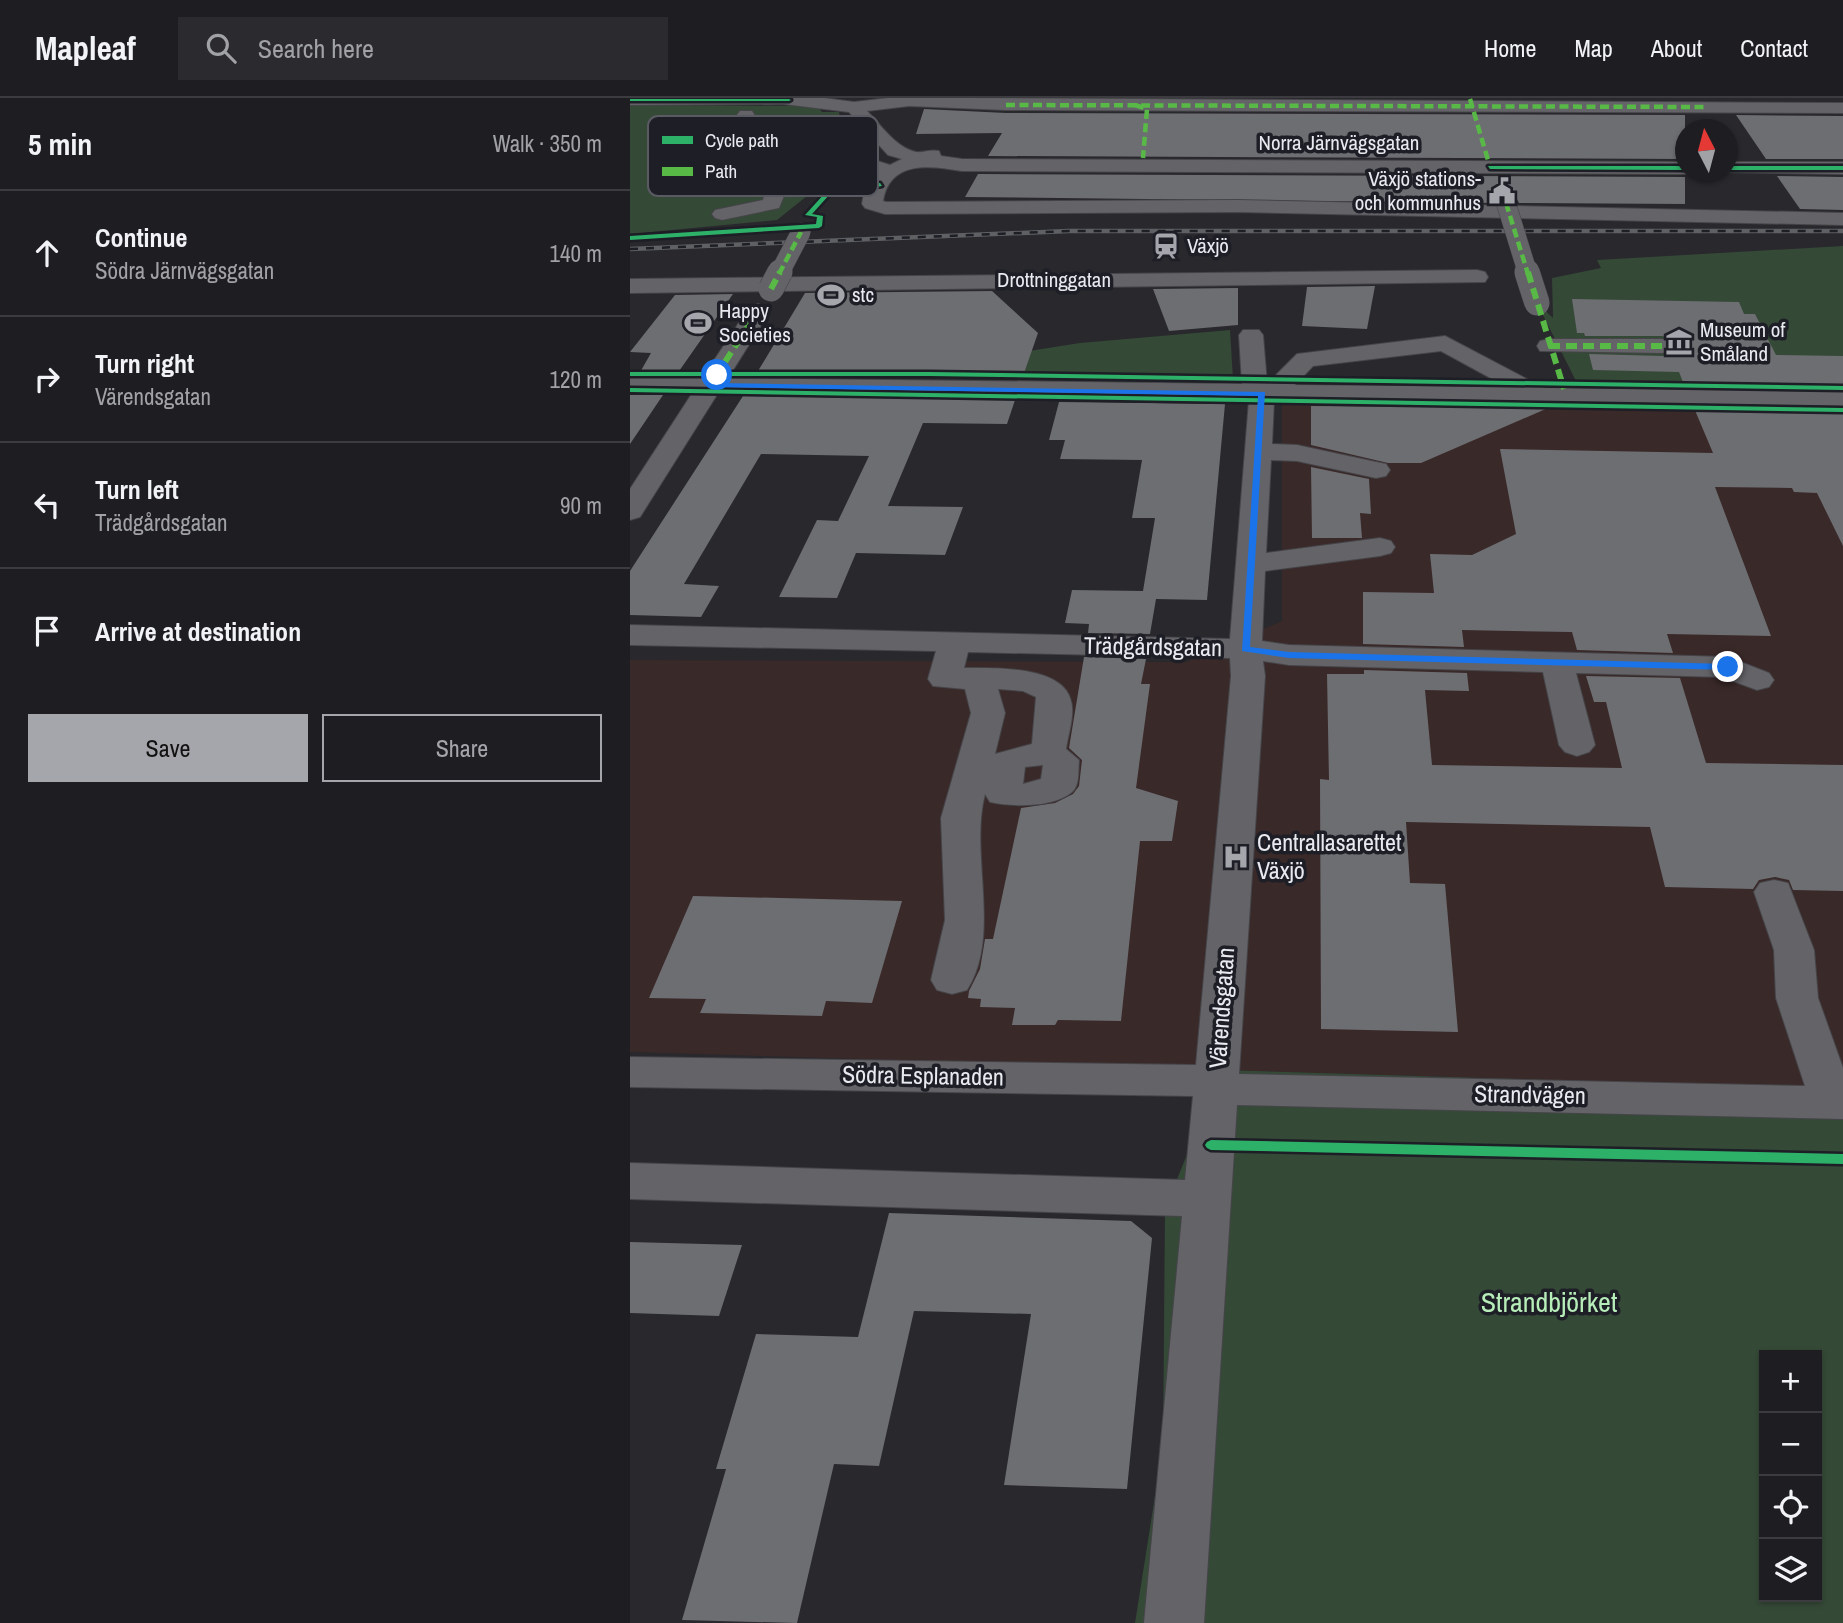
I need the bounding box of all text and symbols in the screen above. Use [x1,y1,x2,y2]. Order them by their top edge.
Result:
search box [178,17,668,80]
text: Mapleaf [35,26,136,70]
icon: search [202,29,240,67]
text: Search here [258,31,374,66]
text: Home [1484,32,1536,64]
text: Map [1574,32,1613,64]
text: About [1651,32,1702,64]
text: Contact [1740,32,1808,64]
legend [648,116,878,196]
north arrow [1675,119,1738,182]
text: 5 min [28,124,92,164]
text: Cycle path [705,127,779,153]
text: Walk · 350 m [493,128,602,159]
street label: Norra Järnvägsgatan [1259,128,1419,157]
text: Path [705,158,737,184]
place label: Växjö stations- och kommunhus [1355,164,1481,217]
public building icon: Växjö stations- och kommunhus [1487,176,1517,206]
text: Continue [95,220,187,255]
station icon: Växjö [1151,231,1181,261]
place label: Växjö [1187,231,1229,260]
icon: ahead [28,234,66,272]
text: 140 m [550,238,602,269]
text: Södra Järnvägsgatan [95,255,274,286]
street label: Drottninggatan [997,265,1111,294]
sports icon: stc [816,280,846,310]
place label: stc [852,280,874,309]
place label: Happy Societies [719,296,791,349]
sports icon: Happy Societies [683,308,713,338]
place label: Museum of Småland [1700,315,1785,368]
museum icon: Museum of Småland [1664,327,1694,357]
text: Turn right [95,346,194,381]
route start [701,359,732,390]
icon: right [28,360,66,398]
text: 120 m [550,364,602,395]
text: Värendsgatan [95,381,211,412]
text: Turn left [95,472,179,507]
icon: left [28,486,66,524]
text: 90 m [560,490,602,521]
text: Trädgårdsgatan [95,507,227,538]
icon: arrive [28,612,66,650]
text: Arrive at destination [95,614,301,649]
street label: Trädgårdsgatan [1084,629,1222,663]
route end [1712,651,1743,682]
button: Save [28,714,308,782]
button: Share [322,714,602,782]
place label: Centrallasarettet Växjö [1257,826,1402,886]
hospital icon: Centrallasarettet Växjö [1221,842,1251,872]
street label: Värendsgatan [1201,946,1241,1069]
street label: Södra Esplanaden [842,1058,1004,1092]
street label: Strandvägen [1474,1077,1586,1111]
park label: Strandbjörket [1481,1283,1617,1321]
map controls [1759,1350,1822,1602]
button: + [1759,1350,1822,1413]
button: − [1759,1413,1822,1476]
button: locate [1759,1476,1822,1539]
button: layers [1759,1539,1822,1602]

